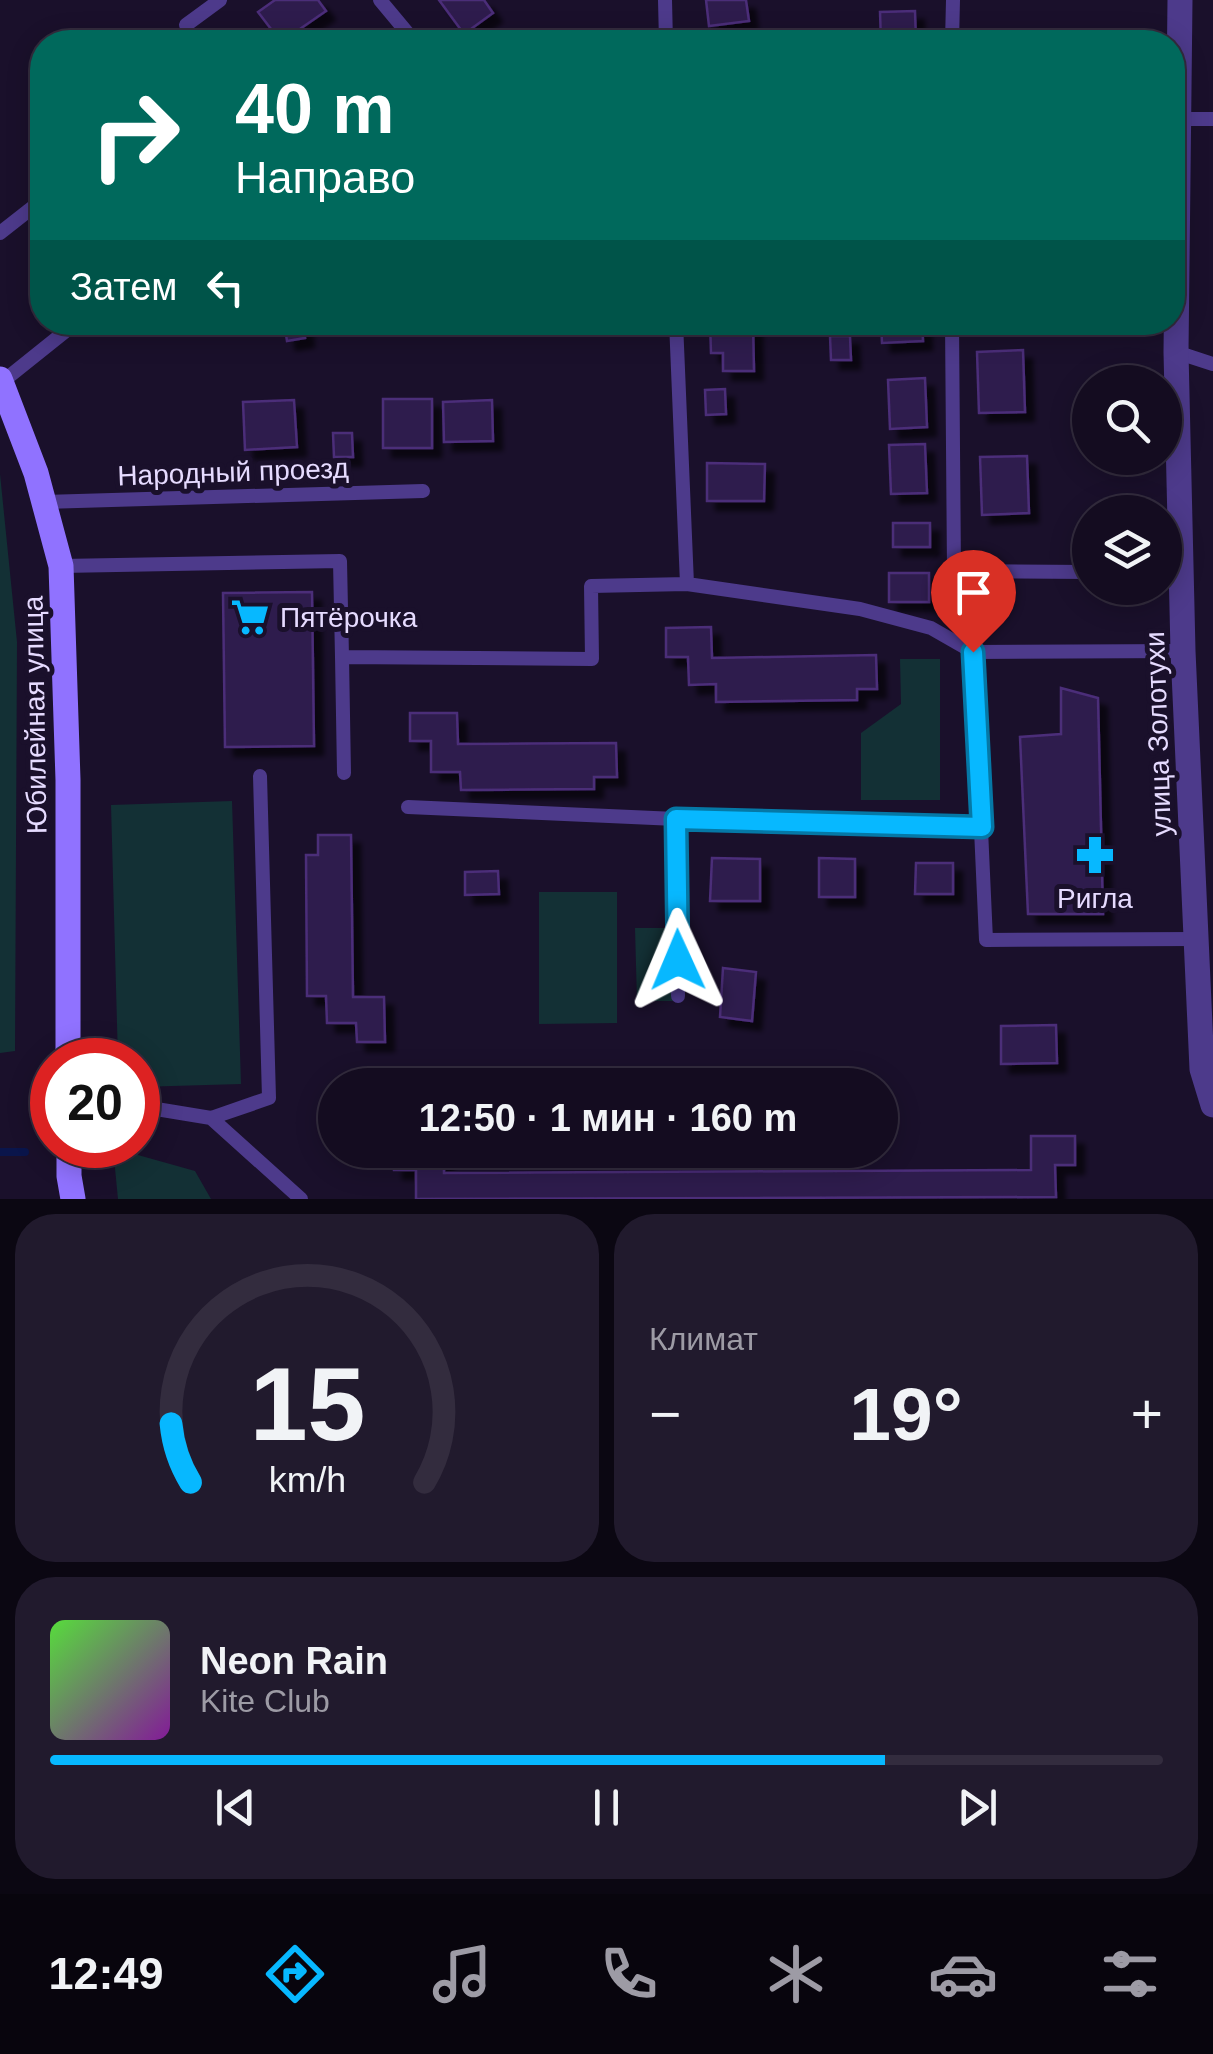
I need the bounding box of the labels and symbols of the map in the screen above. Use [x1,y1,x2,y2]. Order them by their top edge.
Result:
street label: Народный проезд [117,452,349,492]
pin [931,550,1016,653]
street label: Юбилейная улица [17,595,53,834]
supermarket icon: Пятёрочка [229,596,271,638]
place label: Пятёрочка [280,602,418,633]
street label: улица Золотухи [1139,631,1177,837]
pharmacy icon: Ригла [1074,834,1116,876]
place label: Ригла [1057,883,1133,914]
position arrow [626,908,730,1012]
speed limit sign: 20 [30,1038,160,1168]

